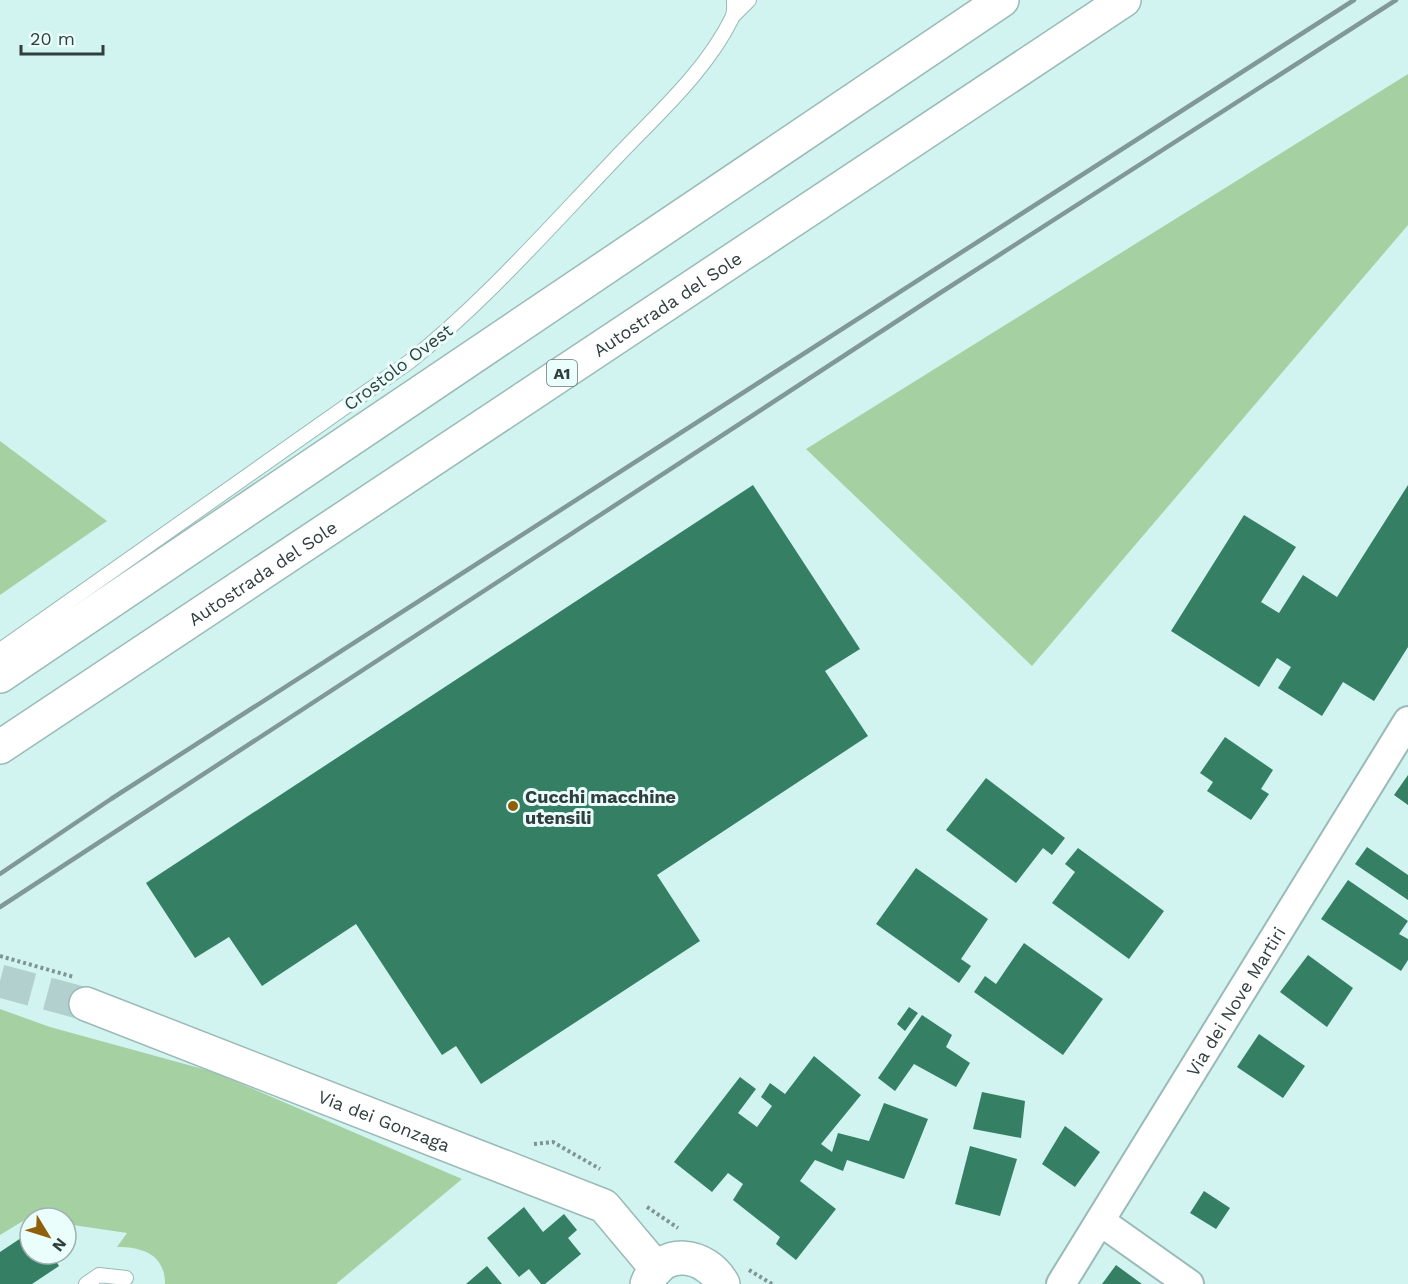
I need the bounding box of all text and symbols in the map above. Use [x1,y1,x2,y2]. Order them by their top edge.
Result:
scale bar [21,18,104,56]
text: 20 m [30,28,75,49]
street label: Autostrada del Sole [589,247,745,360]
street label: Crostolo Ovest [339,319,457,415]
road number: A1 [547,360,577,386]
street label: Autostrada del Sole [184,516,341,629]
place label: Cucchi macchine utensili [525,786,676,828]
marker: Cucchi macchine utensili [506,799,520,813]
street label: Via dei Nove Martiri [1181,923,1289,1080]
street label: Via dei Gonzaga [315,1085,453,1155]
north arrow [18,1206,78,1266]
text: N [48,1234,71,1255]

